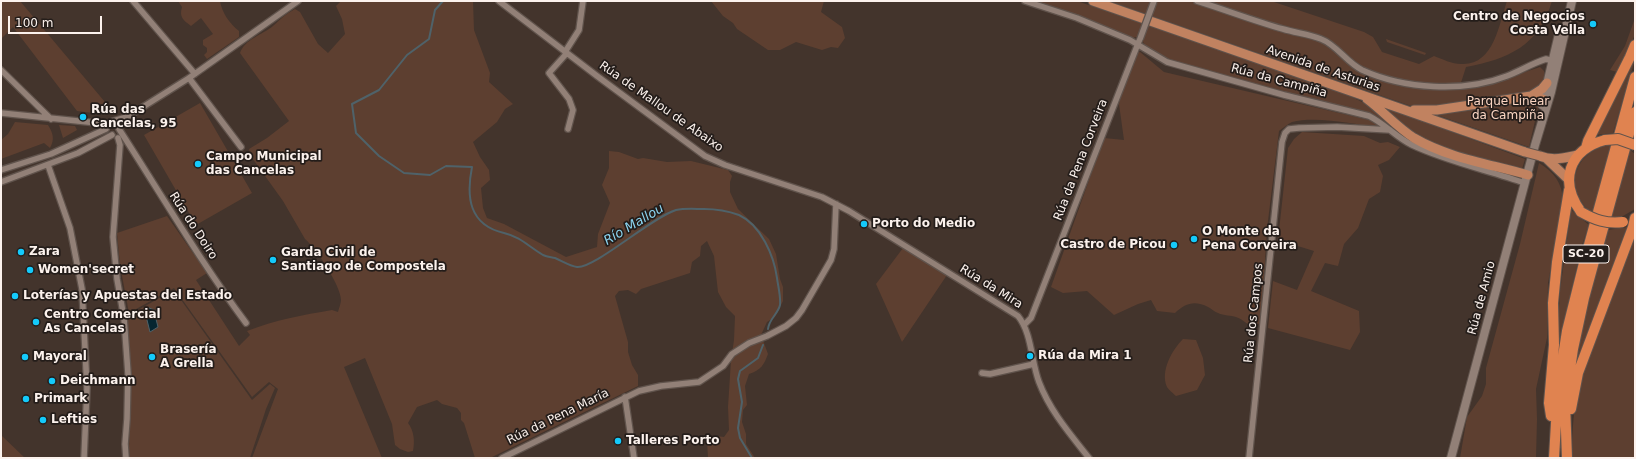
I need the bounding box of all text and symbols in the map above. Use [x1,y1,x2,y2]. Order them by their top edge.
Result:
scale bar [10,8,104,34]
place label: Centro de Negocios Costa Vella [1453,10,1585,38]
text: 100 m [15,16,53,30]
marker: Centro de Negocios Costa Vella [1588,19,1598,29]
street label: Avenida de Asturias [1264,43,1382,95]
street label: Rúa de Mallou de Abaixo [596,59,726,155]
street label: Rúa da Campiña [1229,61,1329,101]
park label: Parque Linear da Campiña [1467,95,1549,123]
street label: Rúa da Pena Corveira [1051,97,1111,223]
place label: Rúa das Cancelas, 95 [91,103,176,131]
marker: Rúa das Cancelas, 95 [78,112,88,122]
place label: Campo Municipal das Cancelas [206,150,322,178]
marker: Campo Municipal das Cancelas [193,159,203,169]
street label: Rúa do Doiro [166,190,220,262]
water label: Río Mallou [601,201,667,249]
place label: Porto do Medio [872,217,975,231]
marker: Porto do Medio [859,219,869,229]
place label: O Monte da Pena Corveira [1202,225,1297,253]
marker: O Monte da Pena Corveira [1189,234,1199,244]
place label: Castro de Picou [1060,238,1166,252]
marker: Castro de Picou [1169,240,1179,250]
place label: Zara [29,245,60,259]
road number: SC-20 [1563,245,1609,263]
place label: Garda Civil de Santiago de Compostela [281,246,446,274]
marker: Zara [16,247,26,257]
marker: Garda Civil de Santiago de Compostela [268,255,278,265]
street label: Rúa de Amio [1465,259,1499,337]
street label: Rúa da Mira [957,262,1025,312]
street label: Rúa dos Campos [1242,262,1266,364]
place label: Women'secret [38,263,134,277]
marker: Women'secret [25,265,35,275]
place label: Loterías y Apuestas del Estado [23,289,232,303]
marker: Loterías y Apuestas del Estado [10,291,20,301]
place label: Centro Comercial As Cancelas [44,308,161,336]
marker: Centro Comercial As Cancelas [31,317,41,327]
place label: Brasería A Grella [160,343,217,371]
place label: Rúa da Mira 1 [1038,349,1132,363]
place label: Mayoral [33,350,87,364]
marker: Rúa da Mira 1 [1025,351,1035,361]
marker: Mayoral [20,352,30,362]
marker: Brasería A Grella [147,352,157,362]
place label: Deichmann [60,374,136,388]
marker: Deichmann [47,376,57,386]
street label: Rúa da Pena María [505,386,611,448]
place label: Primark [34,392,87,406]
marker: Primark [21,394,31,404]
place label: Lefties [51,413,97,427]
marker: Lefties [38,415,48,425]
place label: Talleres Porto [626,434,719,448]
marker: Talleres Porto [613,436,623,446]

